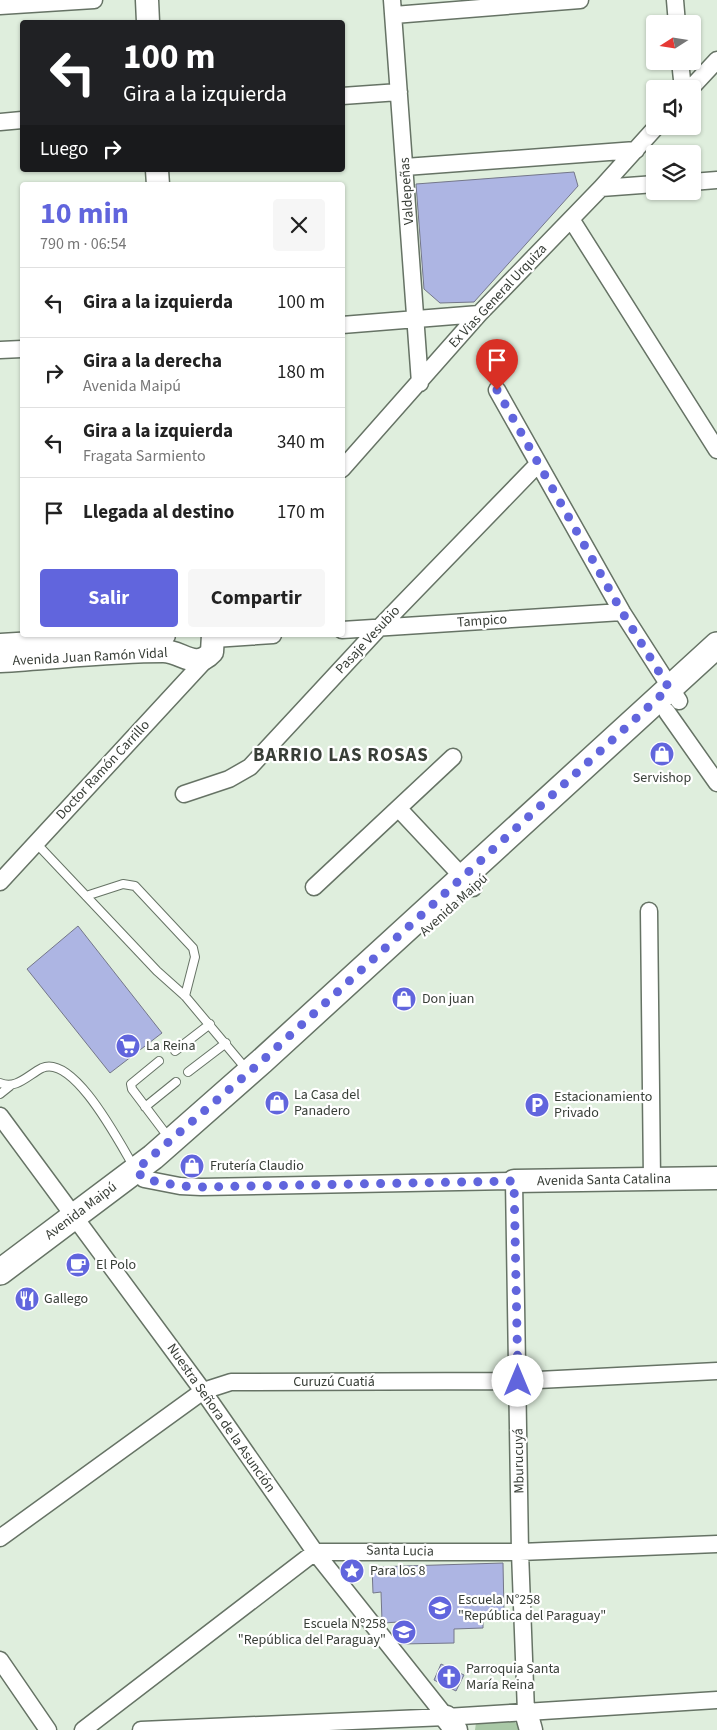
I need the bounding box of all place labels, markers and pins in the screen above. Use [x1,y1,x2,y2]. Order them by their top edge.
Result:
pin [476,339,518,390]
shop icon: Servishop [649,741,675,767]
place label: Servishop [633,768,691,788]
shop icon: Don juan [391,986,417,1012]
place label: Don juan [422,989,474,1009]
supermarket icon: La Reina [115,1033,141,1059]
place label: La Reina [146,1036,196,1056]
place label: La Casa del Panadero [294,1085,360,1121]
place label: Estacionamiento Privado [554,1087,652,1123]
shop icon: La Casa del Panadero [264,1090,290,1116]
parking icon: Estacionamiento Privado [524,1092,550,1118]
shop icon: Frutería Claudio [179,1153,205,1179]
place label: Frutería Claudio [210,1156,304,1176]
cafe icon: El Polo [65,1252,91,1278]
place label: El Polo [96,1255,136,1275]
restaurant icon: Gallego [14,1286,40,1312]
place label: Gallego [44,1289,88,1309]
place icon: Para los 8 [339,1558,365,1584]
place label: Para los 8 [370,1561,426,1581]
place label: Escuela N°258 "República del Paraguay" [458,1590,606,1626]
school or university icon: Escuela N°258 "República del Paraguay" [427,1595,453,1621]
place label: Escuela Nº258 "República del Paraguay" [238,1614,386,1650]
school or university icon: Escuela Nº258 "República del Paraguay" [391,1619,417,1645]
place label: Parroquia Santa María Reina [466,1659,560,1695]
church icon: Parroquia Santa María Reina [436,1664,462,1690]

